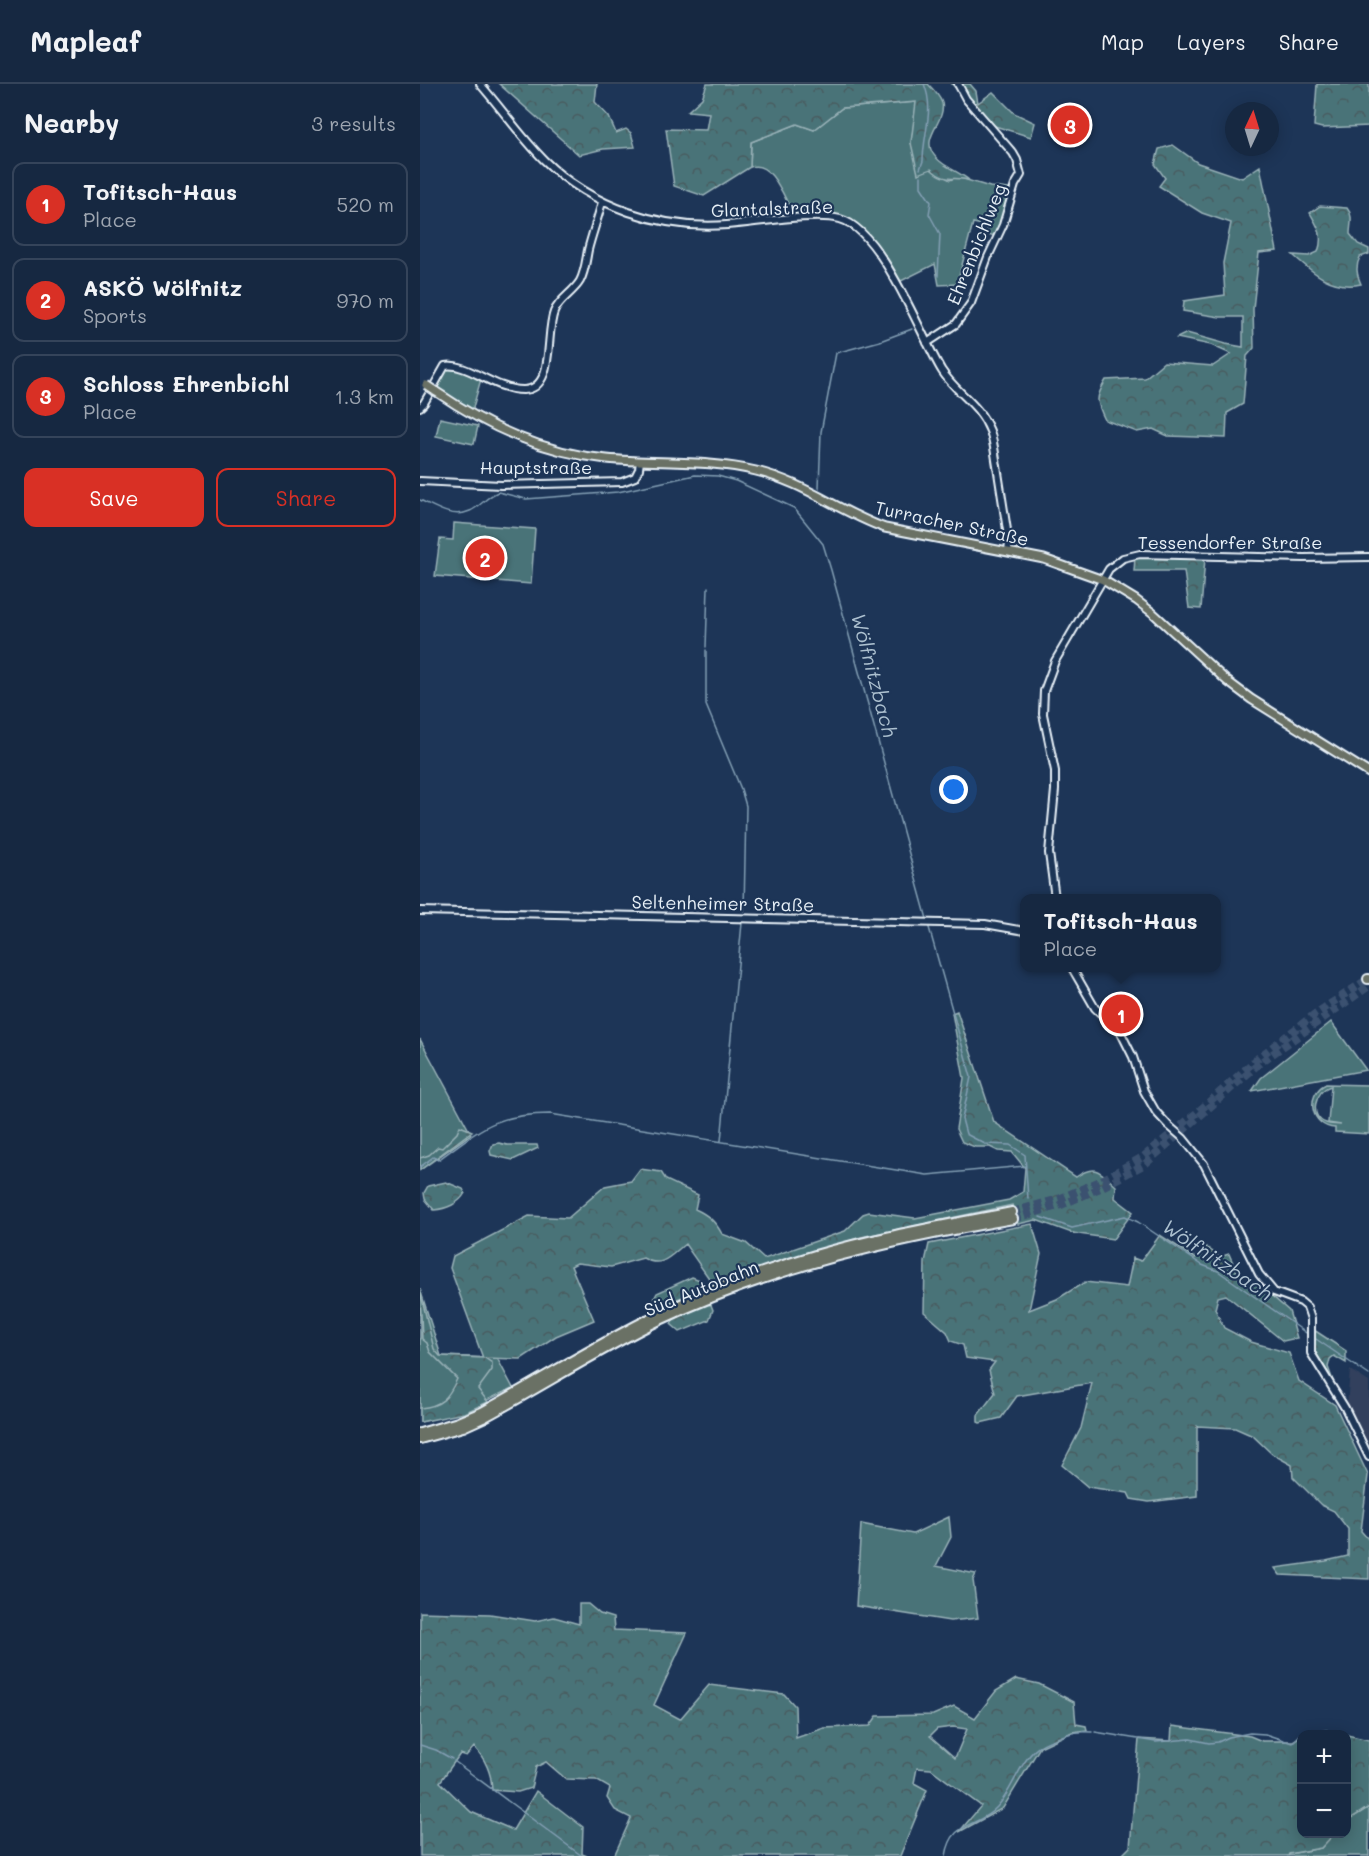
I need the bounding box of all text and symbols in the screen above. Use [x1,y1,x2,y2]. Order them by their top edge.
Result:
text: Mapleaf [30,23,141,59]
text: Map [1101,28,1144,55]
text: Layers [1177,28,1246,55]
text: Share [1279,28,1339,55]
pin: 3 [1050,102,1090,147]
north arrow [1225,102,1279,156]
text: Nearby [24,106,119,140]
text: 3 results [311,110,396,136]
text: Tofitsch-Haus [83,177,237,206]
street label: Ehrenbichlweg [941,180,1011,308]
text: 1 [41,191,50,217]
text: 520 m [337,191,394,217]
street label: Glantalstraße [711,194,833,222]
text: Place [83,206,137,232]
text: ASKÖ Wölfnitz [83,273,242,302]
text: 2 [40,287,51,313]
text: 970 m [336,287,394,313]
text: Sports [83,302,147,328]
text: Schloss Ehrenbichl [83,369,289,398]
text: 3 [40,383,52,409]
text: 1.3 km [334,383,394,409]
text: Place [83,398,137,424]
street label: Hauptstraße [480,455,592,479]
button: Save [24,468,204,527]
button: Share [216,468,396,527]
street label: Turracher Straße [873,495,1031,551]
street label: Tessendorfer Straße [1138,530,1322,554]
pin: 2 [466,536,504,580]
water label: Wölfnitzbach [846,610,904,740]
your location [939,775,968,804]
street label: Seltenheimer Straße [631,889,815,917]
popup [1020,894,1221,972]
text: Tofitsch-Haus [1043,906,1198,935]
text: Place [1043,935,1097,961]
pin: 1 [1102,992,1140,1036]
water label: Wölfnitzbach [1158,1213,1278,1305]
street label: Süd Autobahn [640,1254,762,1322]
map controls [1297,1730,1351,1838]
button: + [1297,1730,1351,1784]
button: − [1297,1784,1351,1838]

